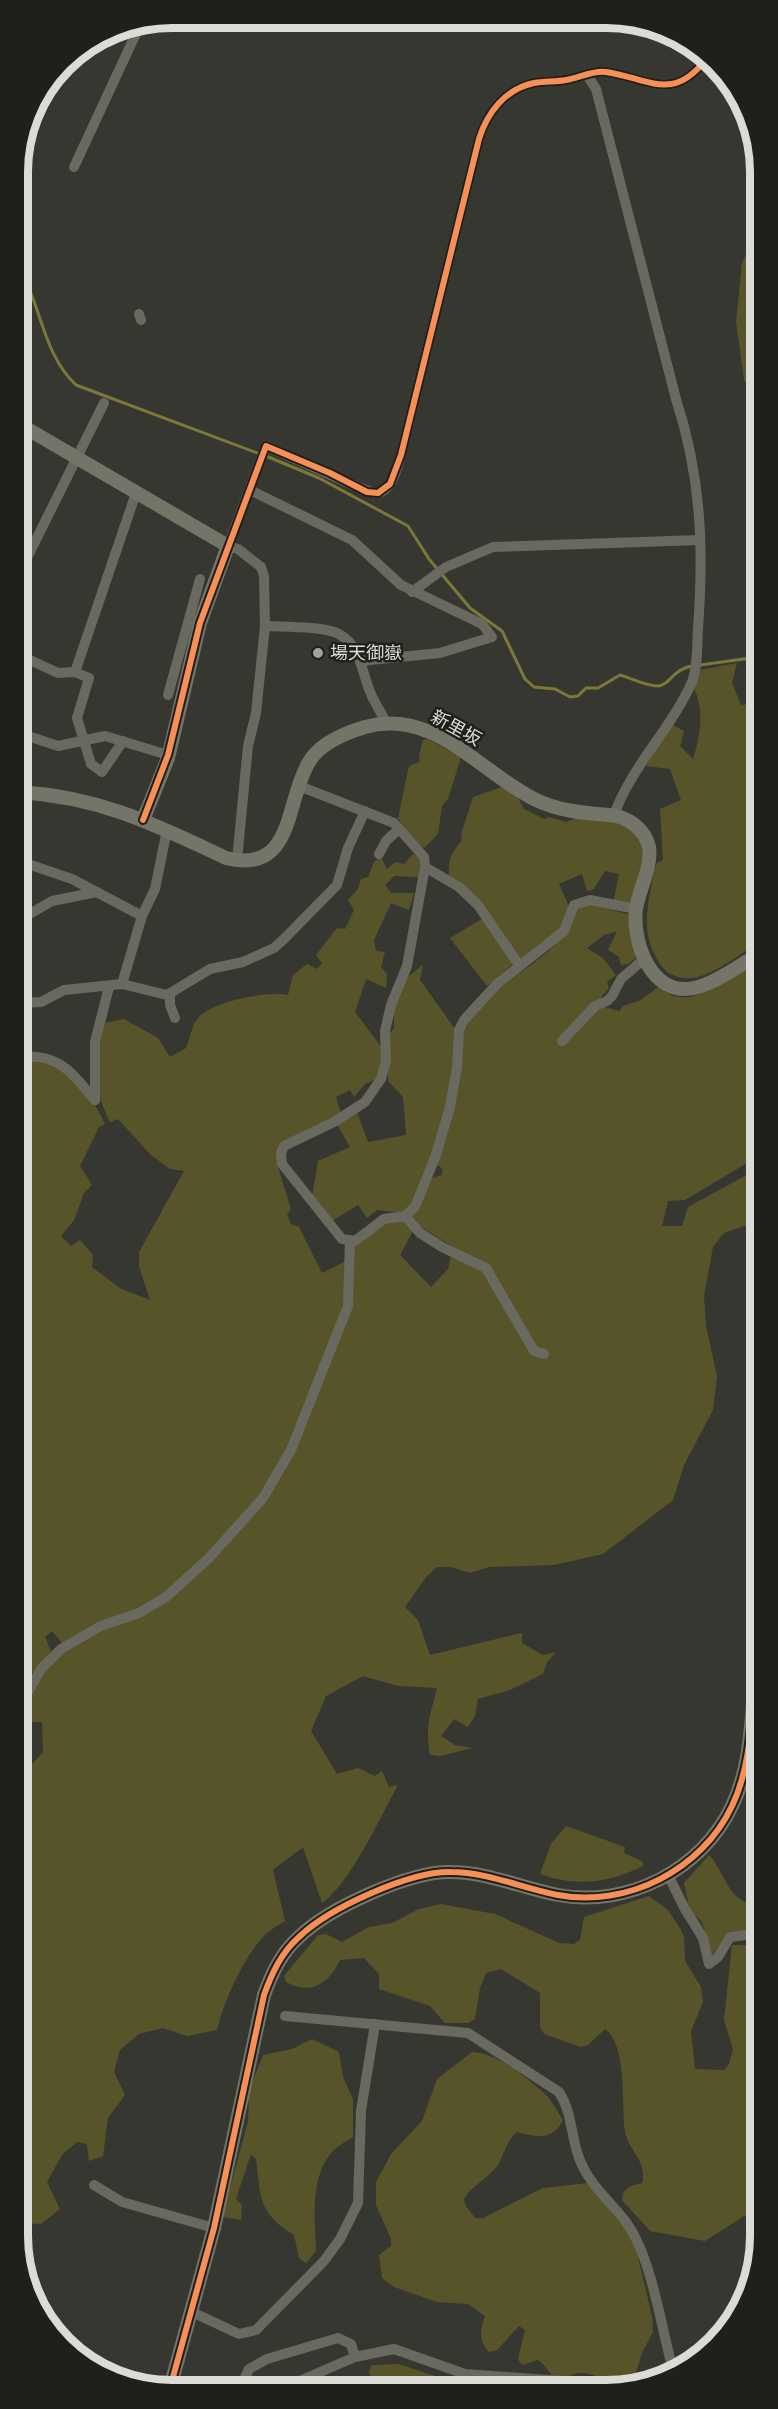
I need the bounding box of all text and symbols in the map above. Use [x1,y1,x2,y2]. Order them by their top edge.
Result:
place label: 場天御嶽 [330,641,402,664]
marker: 場天御嶽 [311,646,325,660]
street label: 新里坂 [427,704,485,751]

